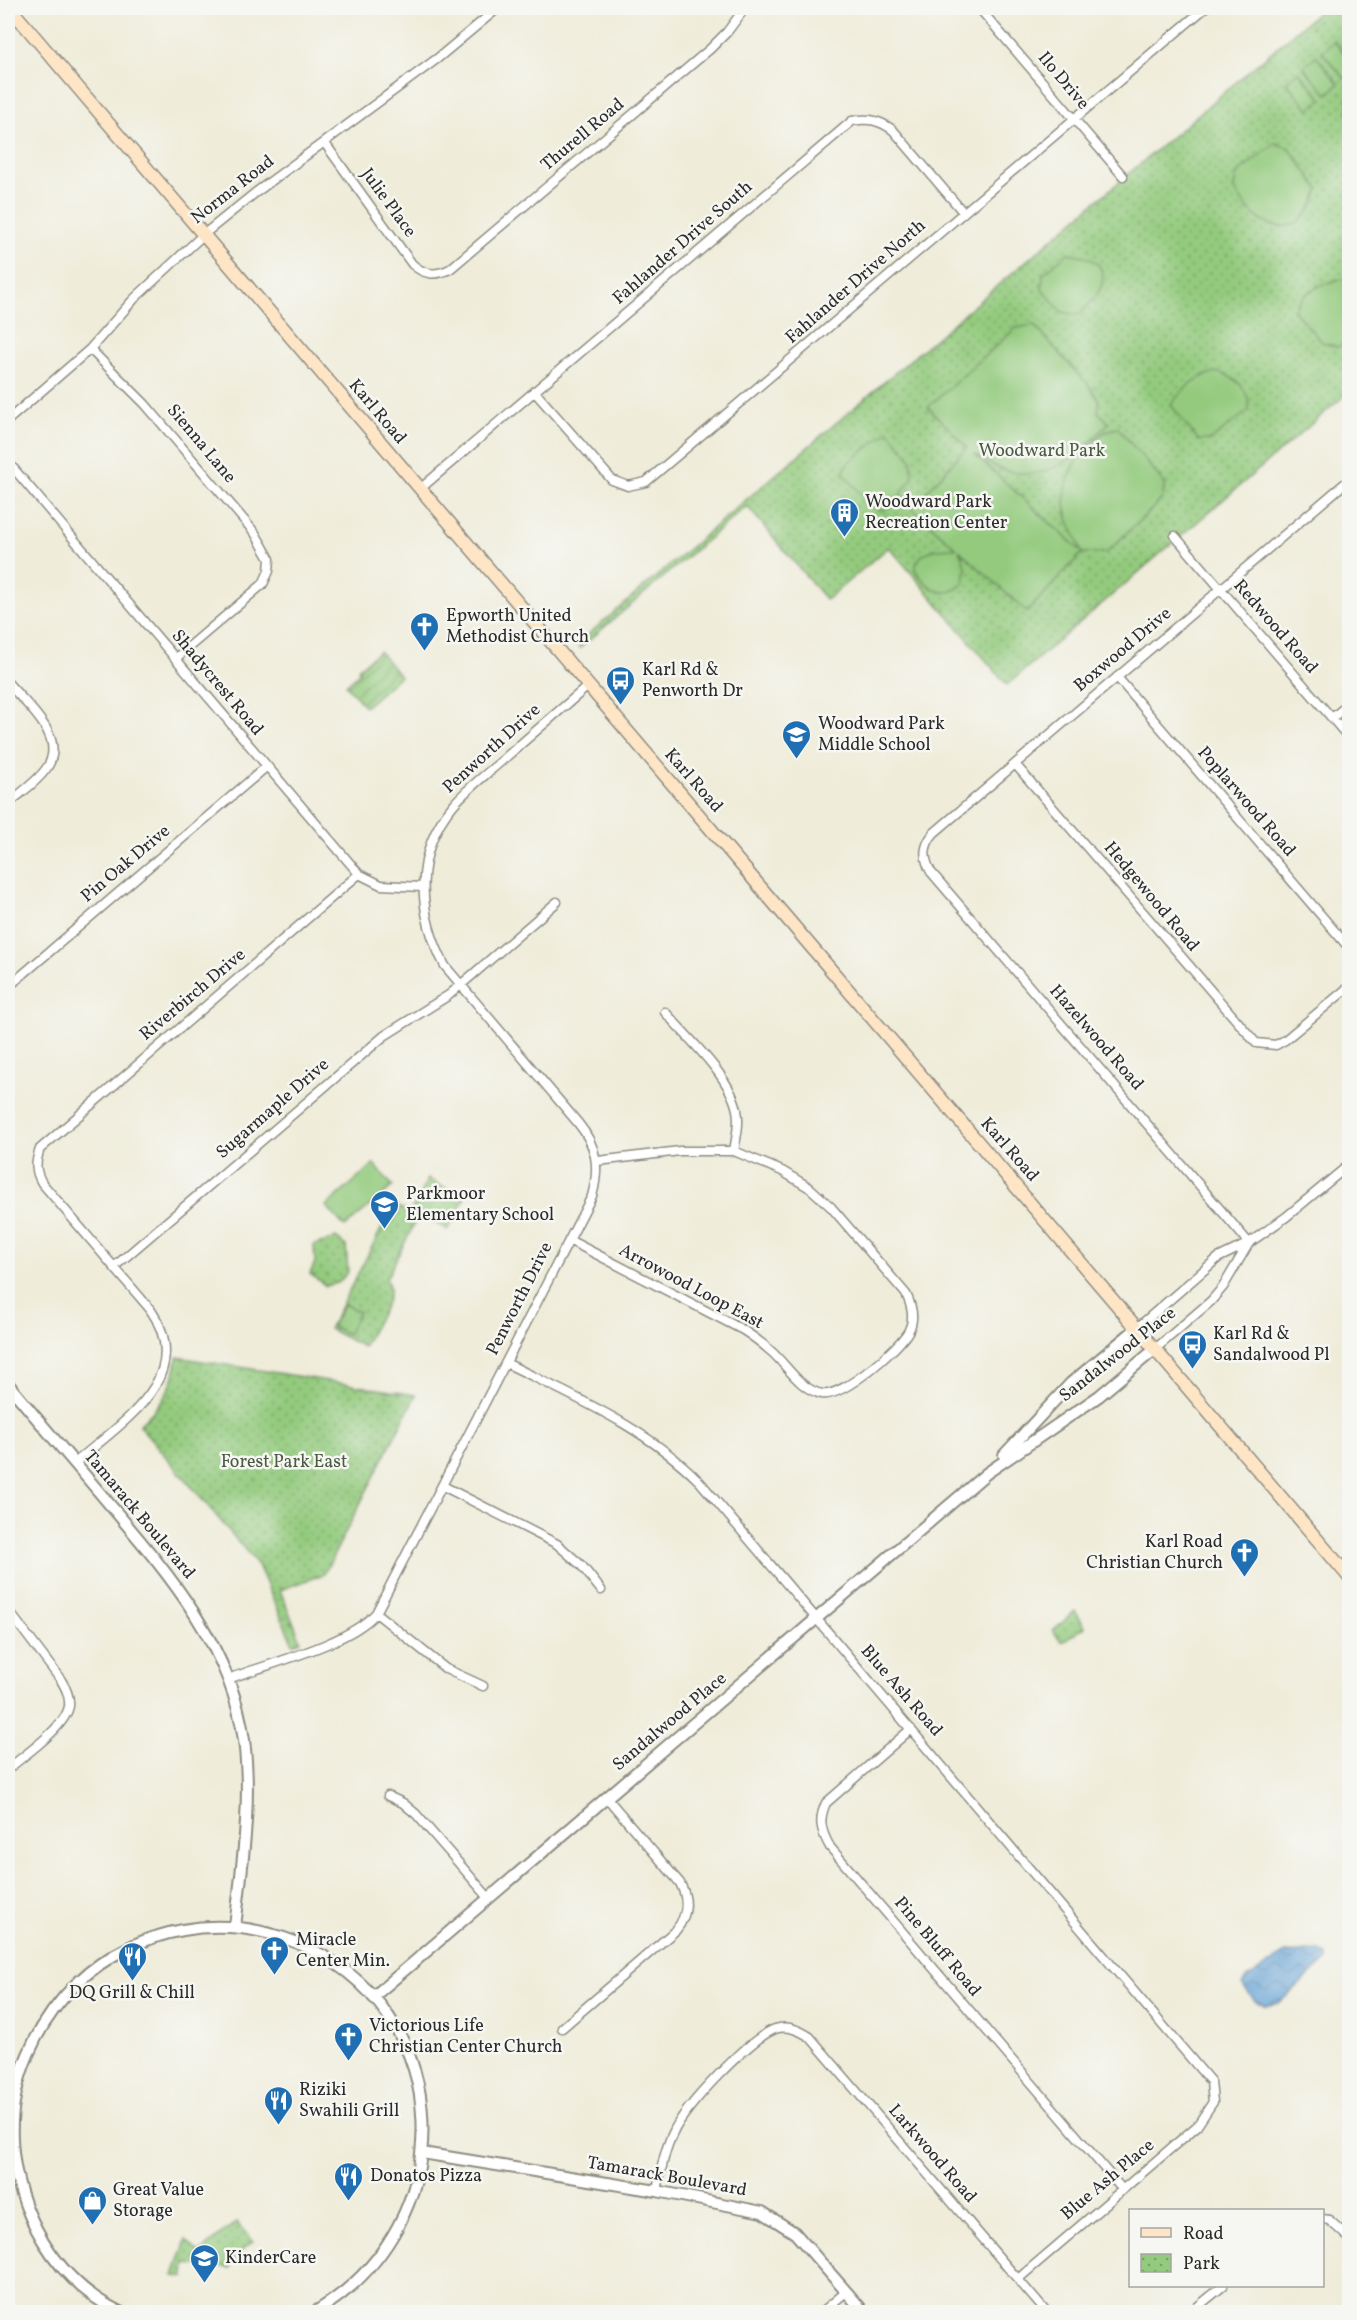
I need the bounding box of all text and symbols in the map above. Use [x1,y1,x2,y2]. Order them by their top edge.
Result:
street label: Ilo Drive [1031,47,1095,115]
street label: Thurell Road [536,93,630,177]
street label: Norma Road [186,149,280,231]
street label: Julie Place [354,163,422,243]
street label: Fahlander Drive South [608,175,759,311]
street label: Fahlander Drive North [780,214,932,350]
street label: Karl Road [342,374,412,450]
street label: Sienna Lane [160,399,242,489]
park label: Woodward Park [979,439,1106,464]
place label: Woodward Park Recreation Center [865,490,1008,536]
building icon: Woodward Park Recreation Center [828,496,860,538]
street label: Redwood Road [1227,574,1323,680]
street label: Boxwood Drive [1069,602,1177,698]
place label: Epworth United Methodist Church [446,604,590,650]
church icon: Epworth United Methodist Church [409,610,441,652]
street label: Shadycrest Road [165,625,269,741]
place label: Karl Rd & Penworth Dr [642,658,743,704]
bus stop icon: Karl Rd & Penworth Dr [605,664,637,706]
street label: Penworth Drive [438,698,546,800]
place label: Woodward Park Middle School [818,712,945,758]
school or university icon: Woodward Park Middle School [781,718,813,760]
street label: Poplarwood Road [1191,741,1301,863]
street label: Karl Road [658,743,728,819]
street label: Pin Oak Drive [76,819,176,909]
street label: Hedgewood Road [1097,836,1205,958]
street label: Riverbirch Drive [134,943,252,1047]
street label: Hazelwood Road [1043,980,1149,1096]
street label: Sugarmaple Drive [211,1053,335,1165]
street label: Karl Road [974,1112,1044,1188]
place label: Parkmoor Elementary School [406,1182,554,1228]
school or university icon: Parkmoor Elementary School [369,1188,401,1230]
street label: Penworth Drive [481,1238,559,1360]
street label: Arrowood Loop East [614,1238,768,1336]
street label: Sandalwood Place [1054,1301,1182,1409]
place label: Karl Rd & Sandalwood Pl [1213,1322,1330,1368]
bus stop icon: Karl Rd & Sandalwood Pl [1176,1328,1208,1370]
street label: Tamarack Boulevard [77,1445,201,1585]
park label: Forest Park East [221,1450,347,1475]
place label: Karl Road Christian Church [1086,1530,1223,1576]
church icon: Karl Road Christian Church [1228,1536,1260,1578]
street label: Blue Ash Road [854,1640,948,1742]
street label: Sandalwood Place [608,1667,732,1777]
street label: Pine Bluff Road [888,1892,986,2002]
place label: Miracle Center Min. [296,1928,390,1974]
church icon: Miracle Center Min. [259,1934,291,1976]
restaurant icon: DQ Grill & Chill [116,1940,148,1982]
place label: DQ Grill & Chill [69,1981,195,2006]
place label: Victorious Life Christian Center Church [369,2014,563,2060]
church icon: Victorious Life Christian Center Church [332,2020,364,2062]
place label: Riziki Swahili Grill [299,2078,399,2124]
restaurant icon: Riziki Swahili Grill [262,2084,294,2126]
street label: Larkwood Road [882,2099,982,2209]
street label: Blue Ash Place [1056,2133,1160,2227]
street label: Tamarack Boulevard [585,2151,749,2203]
restaurant icon: Donatos Pizza [333,2160,365,2202]
place label: Donatos Pizza [370,2164,482,2189]
place label: Great Value Storage [113,2178,204,2224]
shop icon: Great Value Storage [76,2184,108,2226]
legend [1129,2209,1324,2287]
text: Road [1183,2222,1224,2247]
school or university icon: KinderCare [188,2242,220,2284]
place label: KinderCare [225,2246,316,2271]
text: Park [1183,2252,1220,2277]

